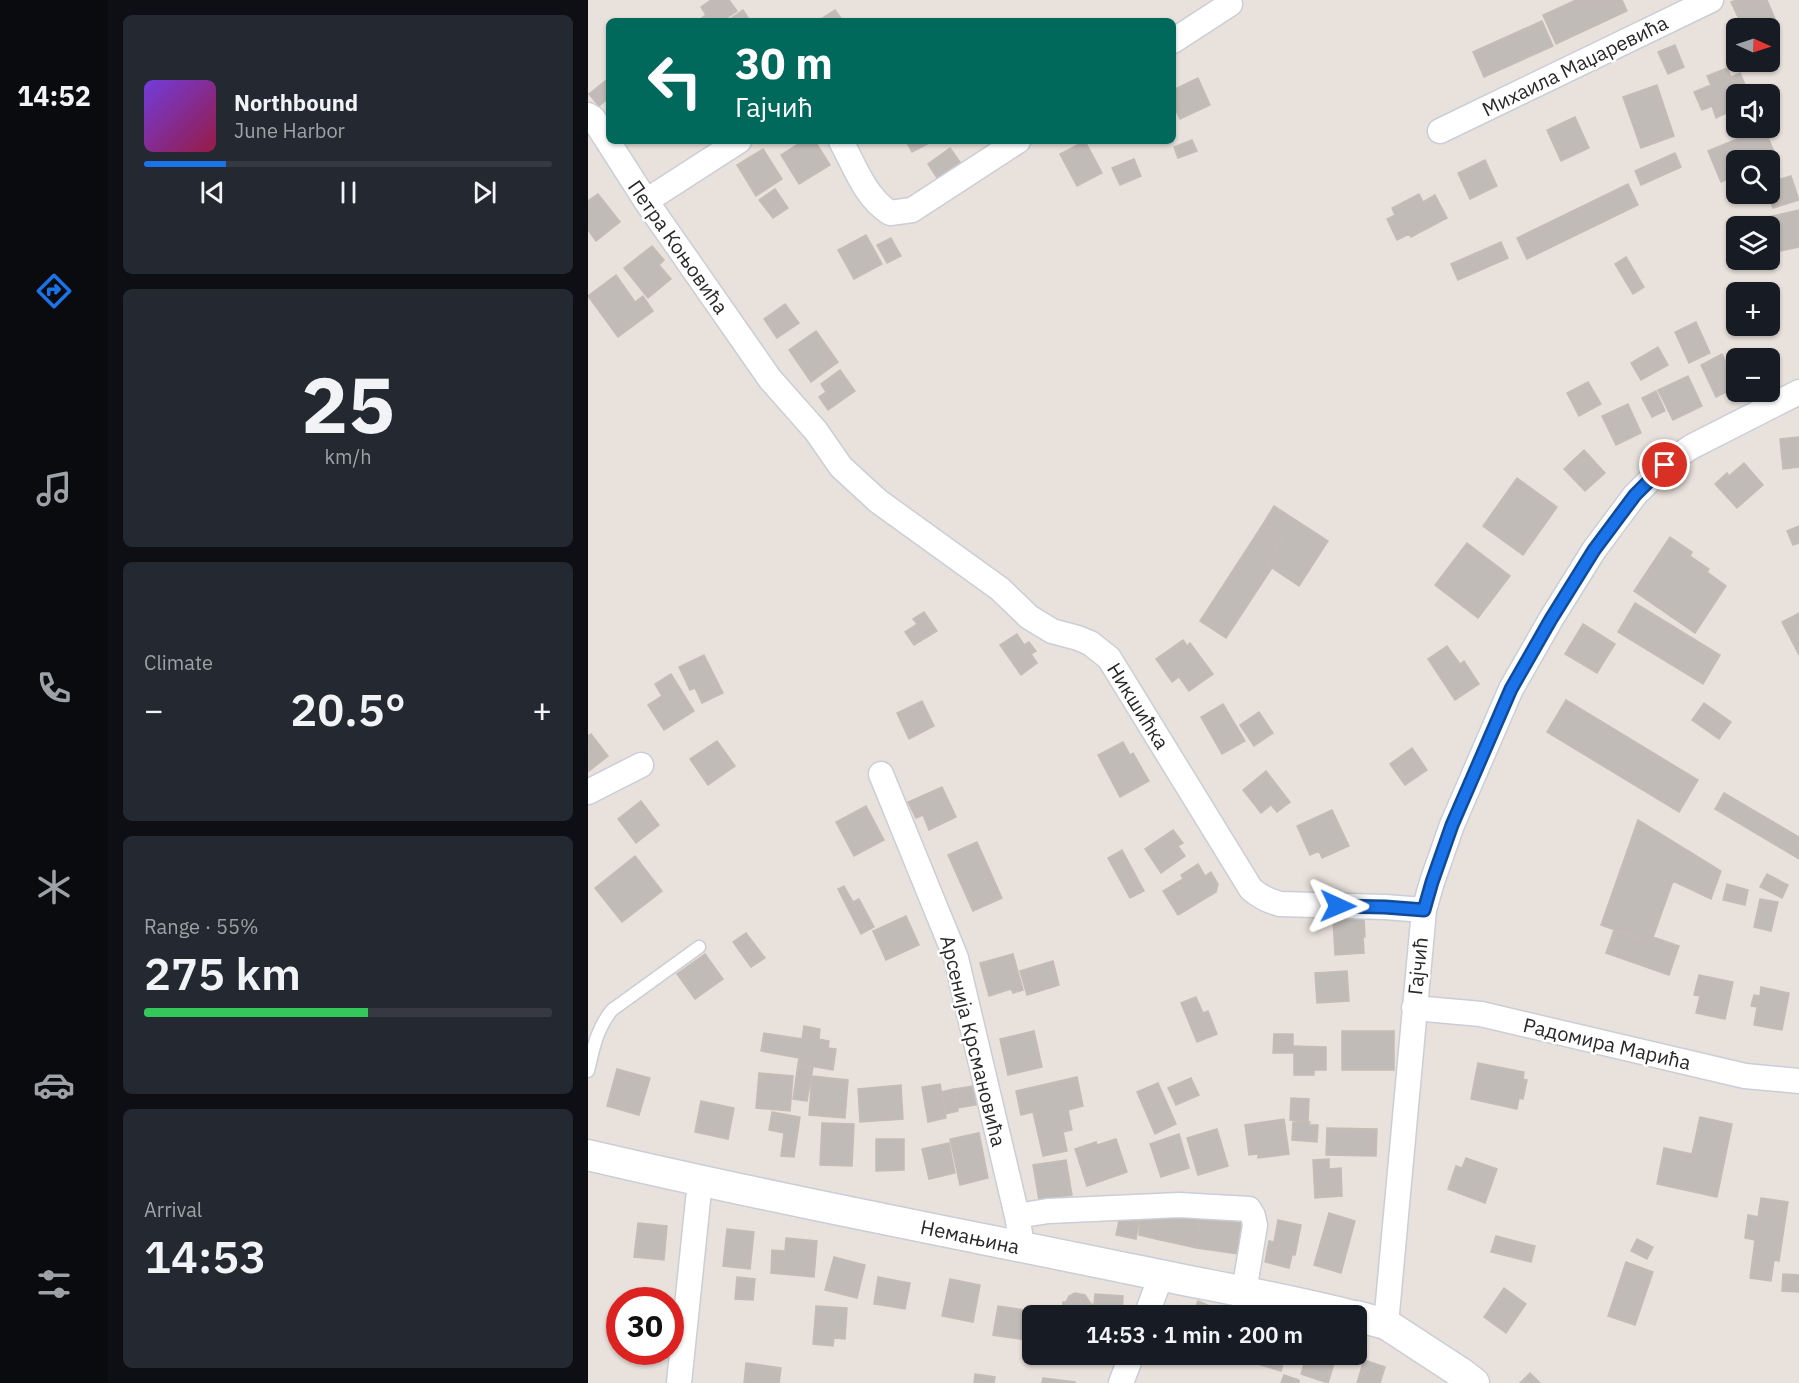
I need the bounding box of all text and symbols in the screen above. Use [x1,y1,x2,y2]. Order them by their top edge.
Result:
street label: Михаила Маџаревића [1477,9,1673,122]
north arrow [1726,18,1780,72]
map controls [1726,18,1780,402]
text: 30 m [735,36,833,91]
icon: left [636,42,714,120]
text: 14:52 [17,78,91,113]
button: sound [1726,84,1780,138]
text: Northbound [234,88,358,117]
text: Гајчић [735,89,813,124]
text: June Harbor [234,117,345,144]
button: search [1726,150,1780,204]
street label: Петра Коњовића [622,174,735,319]
icon: previous [196,176,229,209]
icon: pause [332,176,365,209]
icon: next [468,176,501,209]
button: layers [1726,216,1780,270]
icon: directions [33,270,75,312]
button: + [1726,282,1780,336]
button: − [1726,348,1780,402]
text: 25 [301,353,395,454]
pin [1639,439,1690,490]
text: km/h [324,443,372,470]
icon: arrive [1648,448,1681,481]
icon: music [33,468,75,510]
text: Climate [144,649,213,676]
street label: Никшићка [1101,657,1176,754]
icon: phone [33,667,75,709]
text: 20.5° [290,680,406,738]
text: − [144,688,164,731]
text: + [532,688,552,731]
icon: climate [33,866,75,908]
position arrow [1306,874,1370,938]
text: Range · 55% [144,913,259,940]
street label: Арсенија Крсмановића [934,932,1013,1150]
street label: Гајчић [1401,936,1434,996]
text: 275 km [144,944,301,1002]
street label: Радомира Марића [1521,1011,1694,1076]
icon: car [33,1064,75,1106]
text: Arrival [144,1196,202,1223]
street label: Немањина [918,1213,1022,1260]
text: 14:53 [144,1227,266,1285]
icon: filters [33,1263,75,1305]
speed limit sign: 30 [606,1287,684,1365]
text: 14:53 · 1 min · 200 m [1086,1320,1303,1349]

